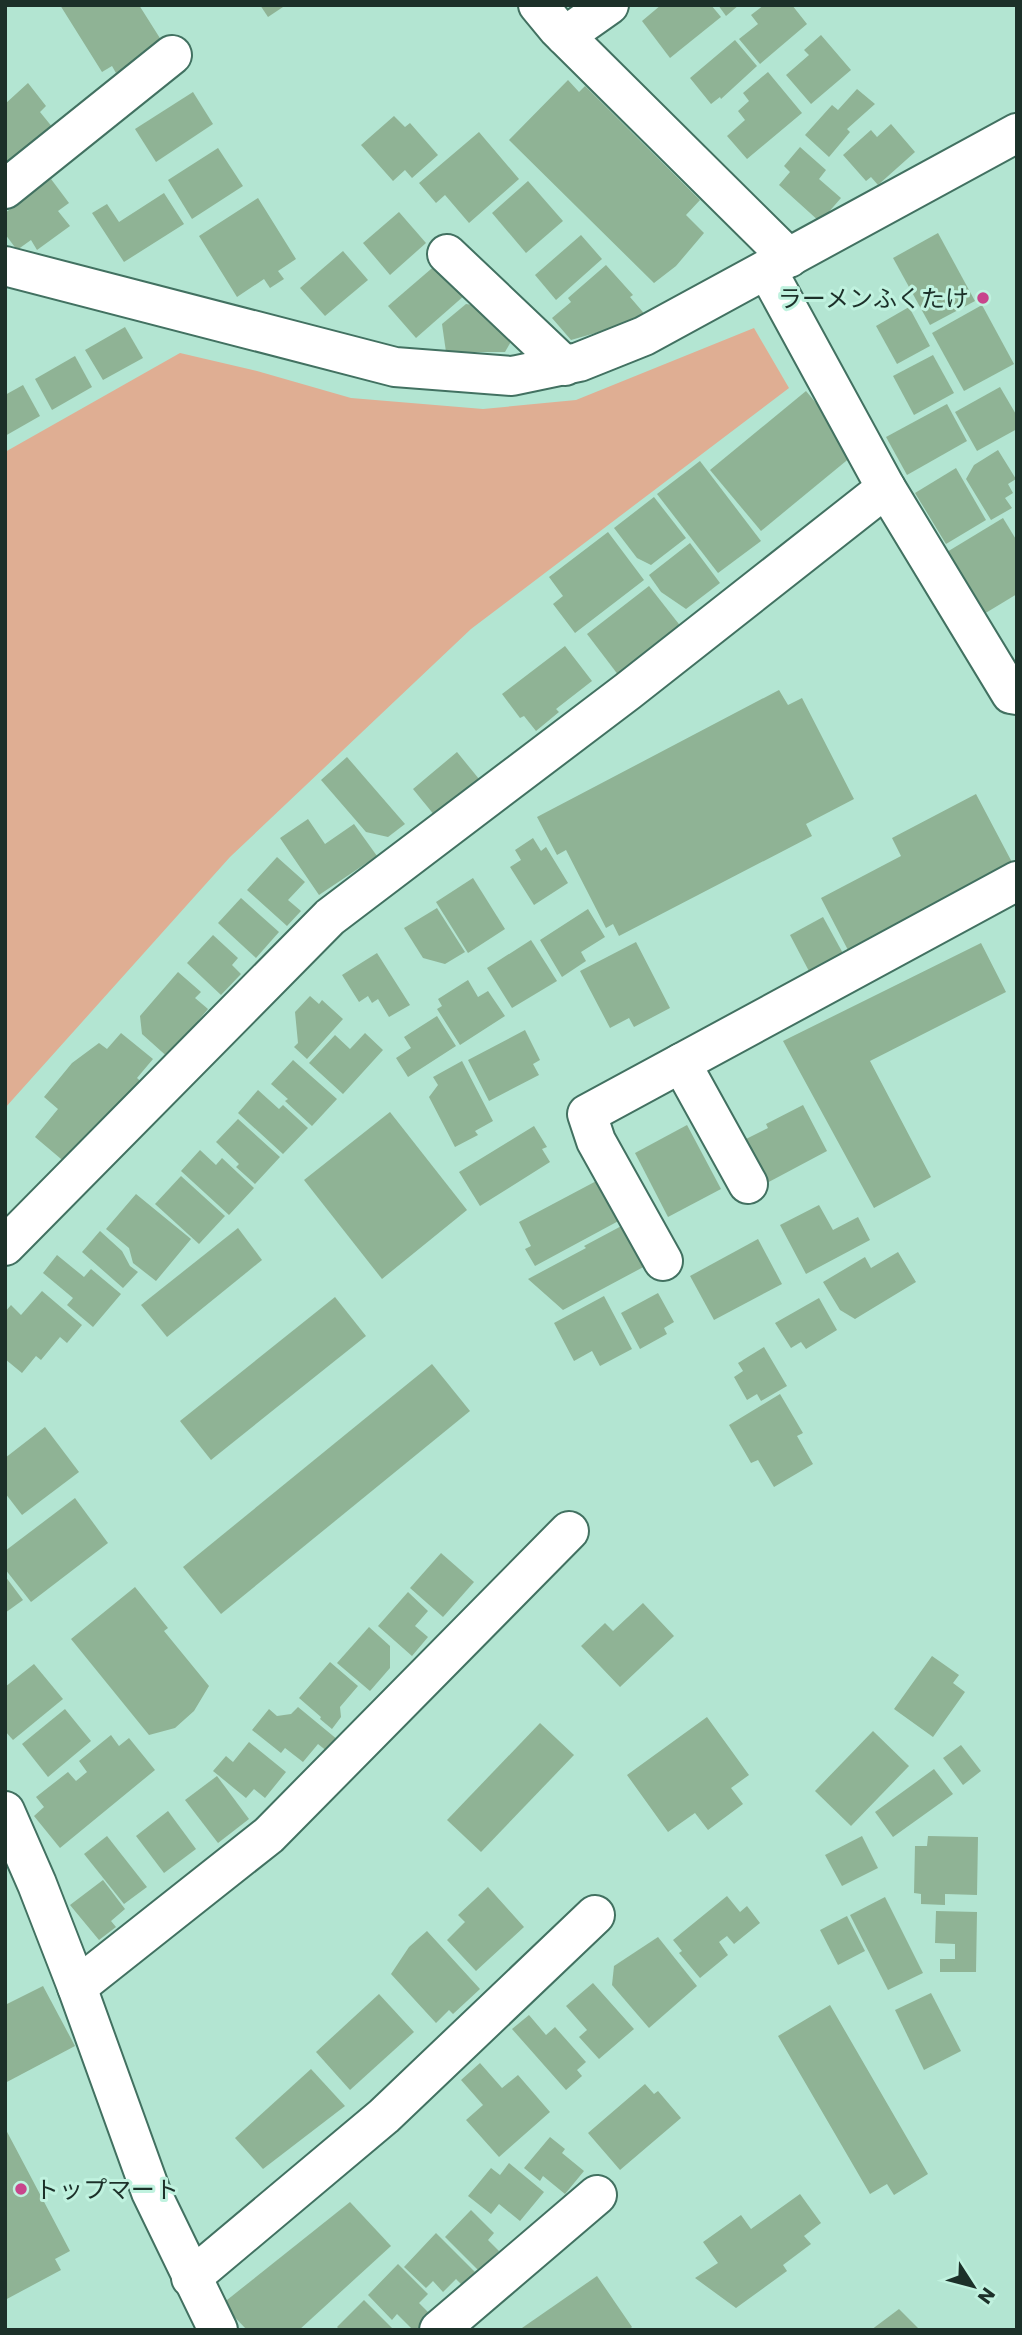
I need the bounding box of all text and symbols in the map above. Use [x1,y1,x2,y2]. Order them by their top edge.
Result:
place label: ラーメンふくたけ [778,282,969,315]
marker: ラーメンふくたけ [975,290,991,306]
place label: トップマート [35,2173,179,2206]
marker: トップマート [13,2181,29,2197]
north arrow [938,2251,1008,2321]
text: N [971,2282,1001,2309]

